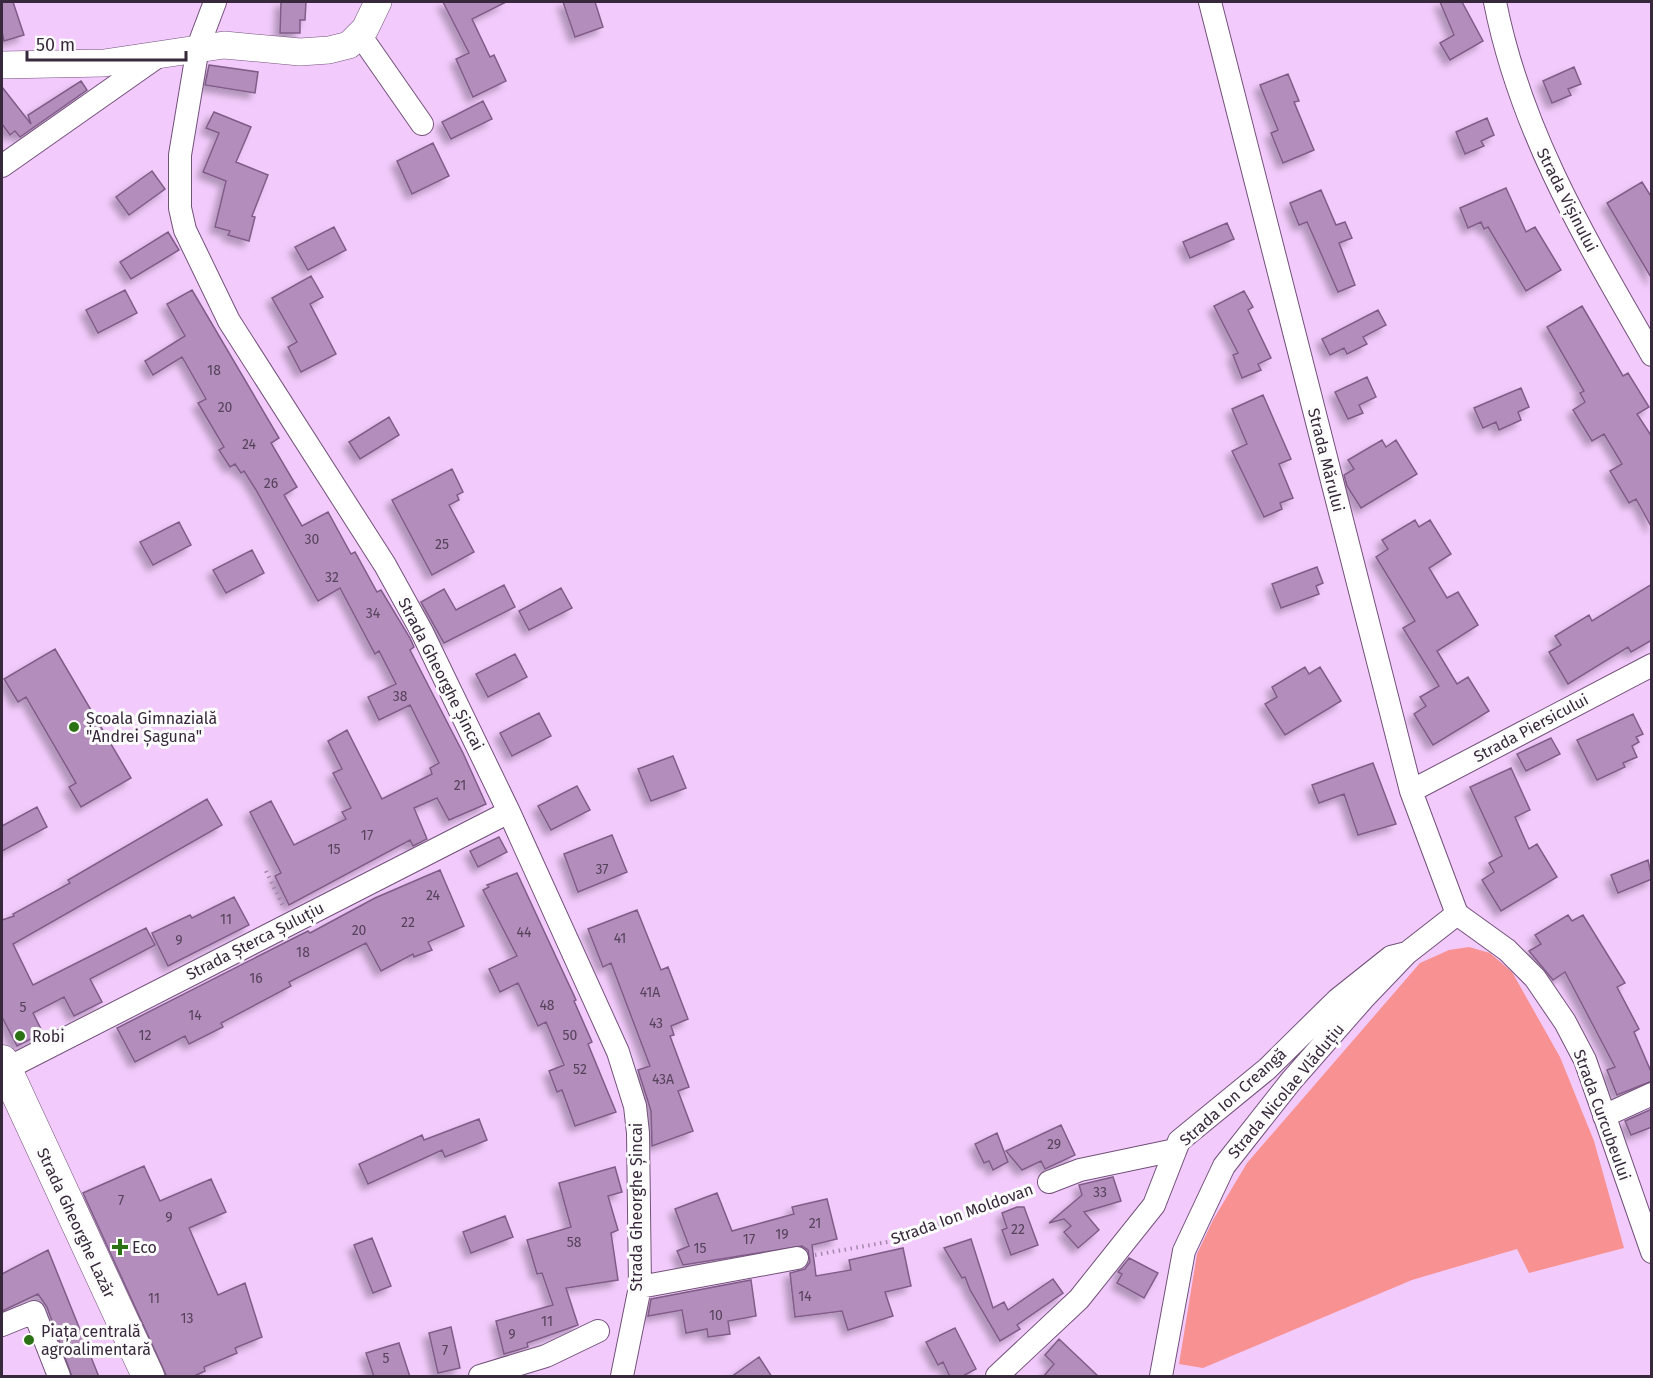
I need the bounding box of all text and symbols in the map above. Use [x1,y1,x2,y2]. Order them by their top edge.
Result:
scale bar [27,24,186,62]
text: 50 m [36,34,75,56]
street label: Strada Vișinului [1532,145,1601,256]
house number: 18 [207,362,221,379]
house number: 20 [218,399,233,416]
street label: Strada Mărului [1304,406,1348,514]
house number: 24 [242,436,257,453]
house number: 26 [264,475,278,492]
house number: 30 [305,531,320,548]
house number: 25 [435,536,449,553]
house number: 32 [325,569,339,586]
street label: Strada Gheorghe Șincai [393,594,488,754]
house number: 34 [366,605,381,622]
house number: 38 [393,688,408,705]
street label: Strada Piersicului [1470,690,1592,766]
place label: Școala Gimnazială "Andrei Șaguna" [86,709,217,747]
marker: Școala Gimnazială "Andrei Șaguna" [67,720,81,734]
house number: 21 [454,777,466,794]
house number: 17 [361,827,373,844]
house number: 15 [327,841,341,858]
house number: 37 [595,861,609,878]
house number: 24 [426,887,441,904]
street label: Strada Șterca Șuluțiu [183,898,328,985]
house number: 11 [220,911,232,928]
house number: 22 [401,914,415,931]
house number: 20 [352,922,367,939]
house number: 44 [517,924,532,941]
house number: 41 [614,930,626,947]
house number: 9 [175,932,183,949]
house number: 18 [296,944,310,961]
house number: 16 [249,970,263,987]
house number: 41A [640,984,660,1001]
house number: 48 [539,997,555,1014]
house number: 5 [19,999,27,1016]
house number: 14 [188,1007,202,1024]
house number: 43 [649,1015,663,1032]
street label: Strada Nicolae Vlăduțiu [1224,1020,1349,1163]
place label: Robi [32,1027,65,1046]
house number: 12 [139,1027,152,1044]
house number: 50 [563,1027,578,1044]
marker: Robi [13,1029,27,1043]
street label: Strada Ion Creangă [1176,1044,1290,1150]
street label: Strada Curcubeului [1569,1047,1635,1183]
house number: 52 [573,1061,587,1078]
house number: 43A [652,1071,674,1088]
street label: Strada Gheorghe Șincai [627,1123,647,1291]
house number: 29 [1047,1136,1061,1153]
street label: Strada Gheorghe Lazăr [33,1145,120,1302]
street label: Strada Ion Moldovan [888,1179,1036,1249]
house number: 33 [1093,1184,1107,1201]
house number: 7 [118,1192,124,1209]
house number: 9 [165,1209,173,1226]
house number: 21 [809,1215,821,1232]
house number: 22 [1011,1221,1025,1238]
house number: 19 [775,1226,789,1243]
house number: 17 [743,1231,755,1248]
house number: 58 [567,1234,582,1251]
place label: Eco [132,1238,157,1257]
marker: Eco [113,1240,127,1254]
house number: 15 [693,1240,707,1257]
house number: 14 [798,1288,812,1305]
house number: 11 [148,1290,160,1307]
house number: 10 [709,1307,723,1324]
house number: 13 [180,1310,194,1327]
house number: 11 [541,1313,553,1330]
place label: Piața centrală agroalimentară [41,1322,151,1359]
house number: 9 [508,1326,516,1343]
marker: Piața centrală agroalimentară [22,1333,36,1347]
house number: 7 [442,1342,448,1359]
house number: 5 [382,1350,390,1367]

